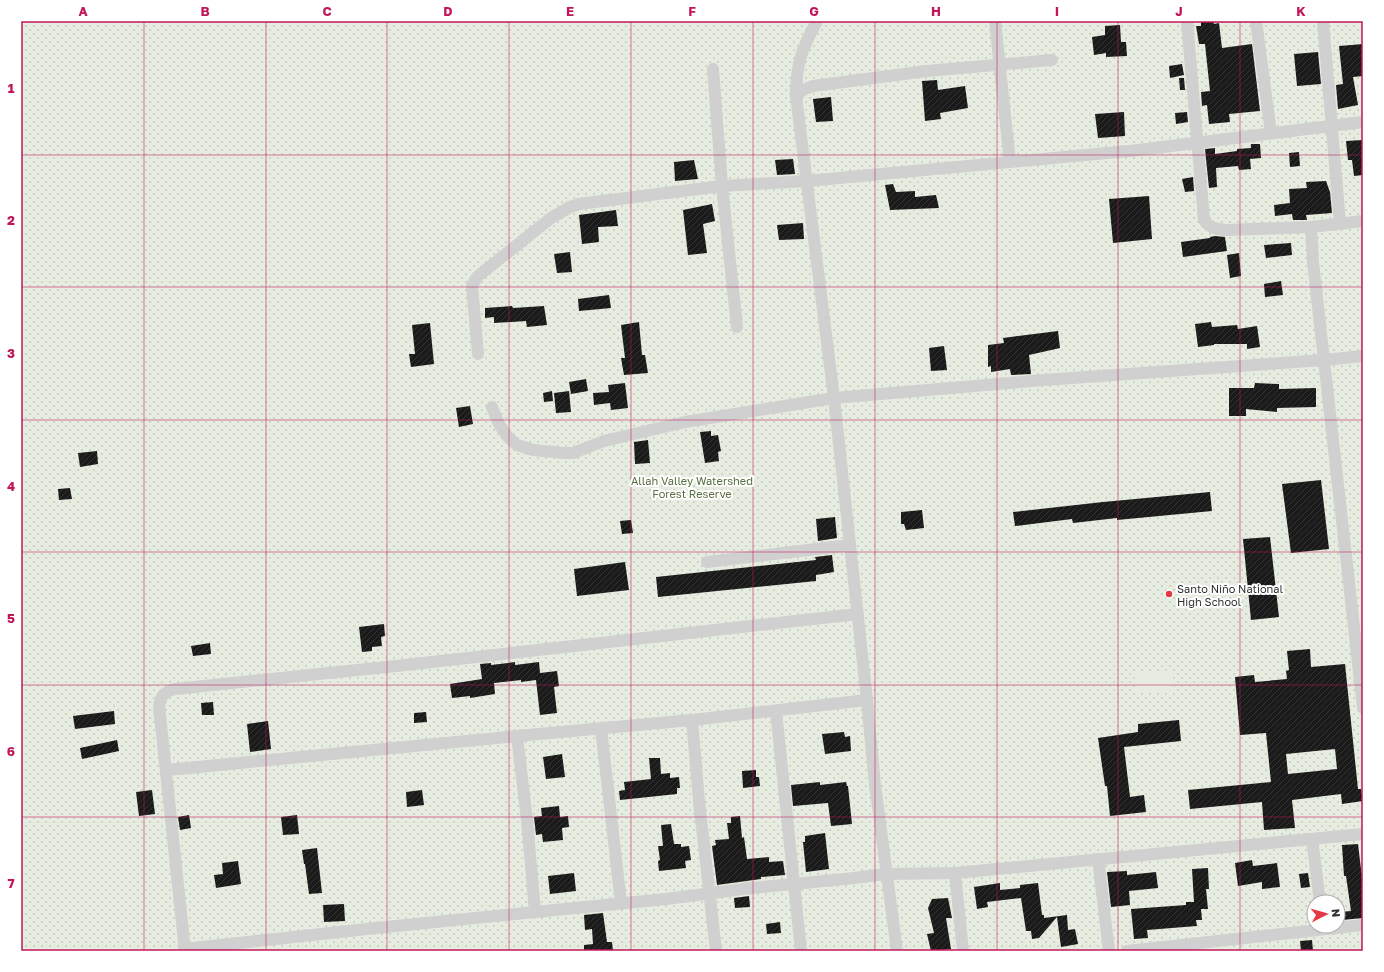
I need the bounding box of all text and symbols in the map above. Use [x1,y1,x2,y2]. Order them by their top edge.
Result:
text: A [78,3,88,19]
text: B [200,3,210,19]
text: C [322,3,332,19]
text: D [443,3,453,19]
text: E [566,3,574,19]
text: F [688,3,696,19]
text: G [809,3,819,19]
text: H [931,3,941,19]
text: I [1055,3,1059,19]
text: J [1175,3,1183,19]
text: K [1296,3,1306,19]
text: 1 [8,80,15,96]
text: 2 [7,212,15,228]
text: 3 [7,345,15,361]
park label: Allah Valley Watershed Forest Reserve [631,474,753,500]
text: 4 [7,478,15,494]
place label: Santo Niño National High School [1177,582,1283,608]
marker: Santo Niño National High School [1164,589,1174,599]
text: 5 [7,610,15,626]
text: 6 [7,743,15,759]
text: 7 [7,875,15,891]
north arrow [1306,894,1346,934]
text: N [1330,908,1343,918]

